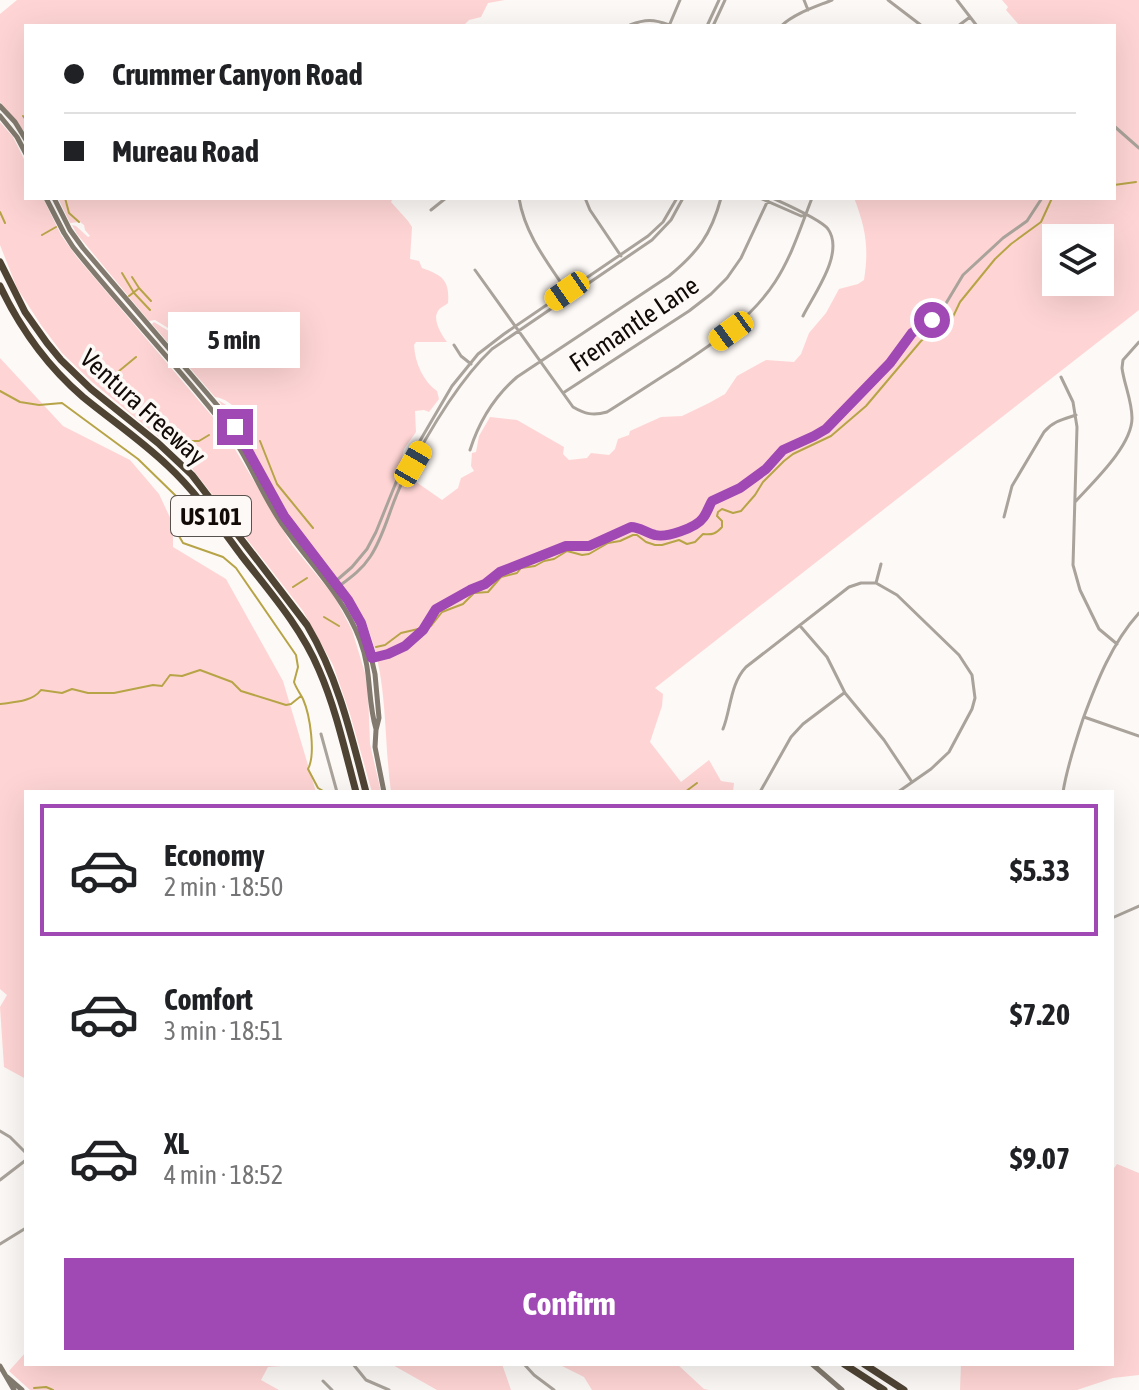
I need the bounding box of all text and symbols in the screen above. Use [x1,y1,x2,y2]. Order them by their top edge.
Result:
text: Crummer Canyon Road [112,57,363,91]
text: Mureau Road [112,134,259,168]
map controls [1042,224,1114,296]
button: layers [1042,224,1114,296]
car [540,267,594,315]
street label: Fremantle Lane [564,270,704,378]
route start [914,302,950,338]
car [705,307,757,355]
callout: 5 min [169,311,301,367]
text: 5 min [207,325,261,355]
street label: Ventura Freeway [74,343,212,471]
route end [217,409,253,445]
car [391,437,435,491]
road number: US 101 [171,496,251,536]
icon: car [68,834,140,906]
text: Economy [164,838,265,872]
text: $5.33 [1010,853,1070,887]
text: 2 min · 18:50 [164,872,283,902]
icon: car [68,978,140,1050]
text: Comfort [164,982,253,1016]
text: $7.20 [1010,997,1070,1031]
text: 3 min · 18:51 [164,1016,283,1046]
icon: car [68,1122,140,1194]
text: XL [164,1126,189,1160]
text: $9.07 [1010,1141,1070,1175]
text: 4 min · 18:52 [164,1160,283,1190]
button: Confirm [64,1258,1074,1350]

